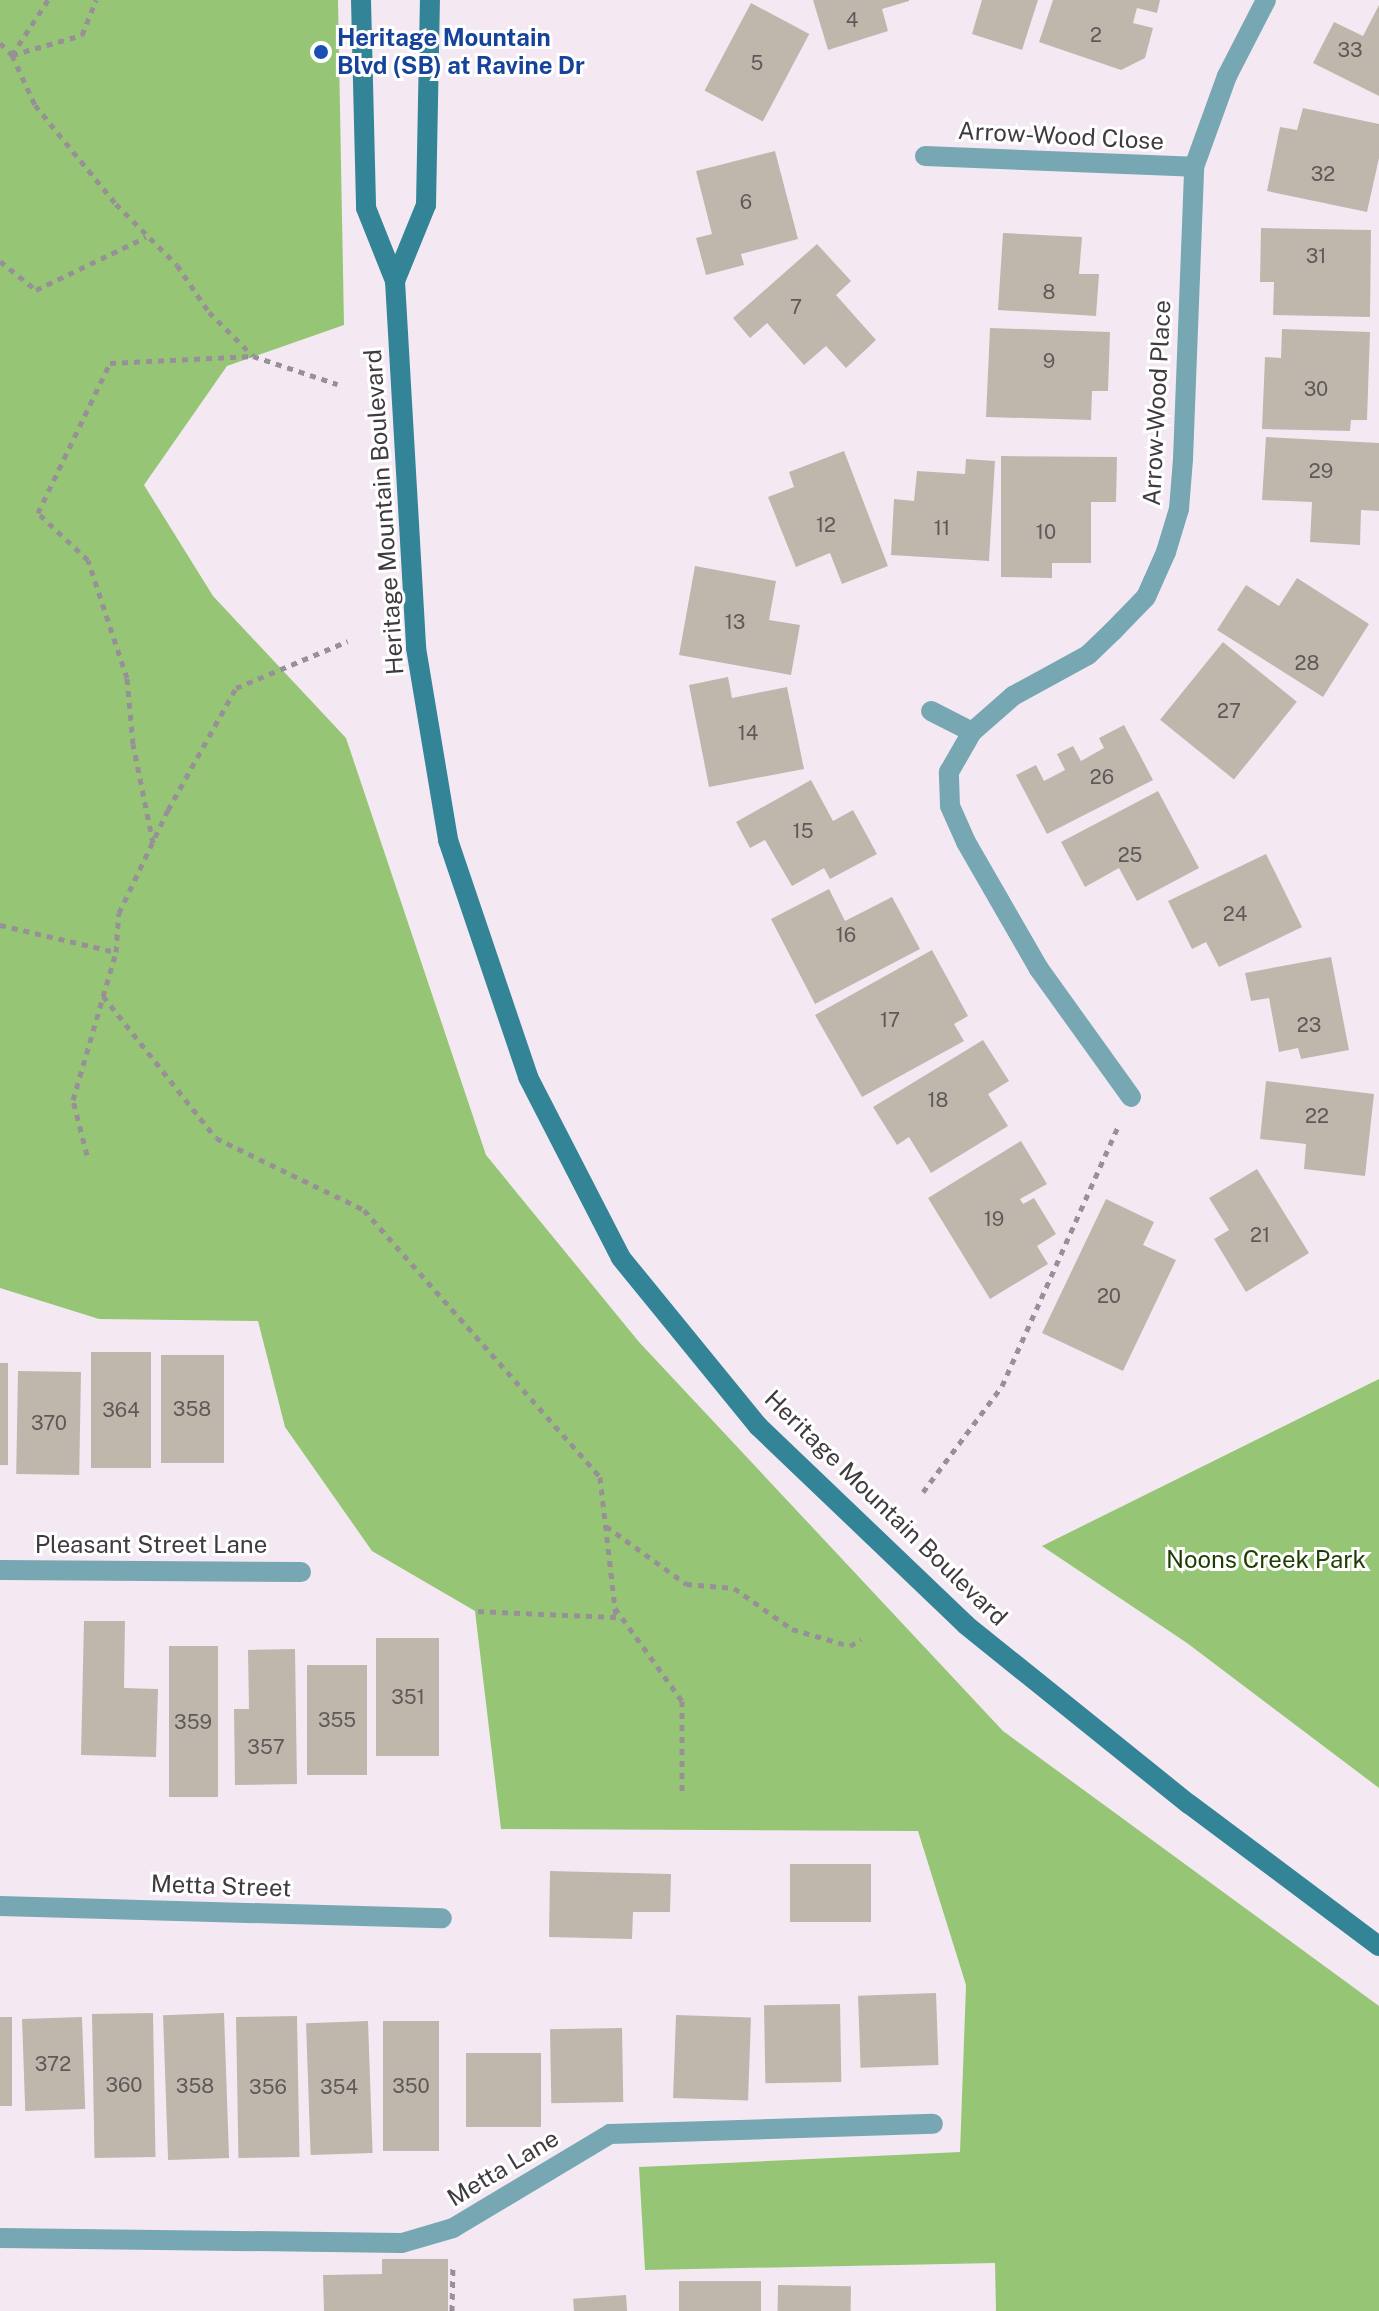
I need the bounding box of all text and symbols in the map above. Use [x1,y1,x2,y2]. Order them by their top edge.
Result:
house number: 4 [846,8,858,32]
house number: 2 [1090,23,1102,47]
place label: Heritage Mountain Blvd (SB) at Ravine Dr [337,24,585,80]
house number: 33 [1337,38,1363,62]
marker: Heritage Mountain Blvd (SB) at Ravine Dr [312,43,330,61]
house number: 5 [751,51,763,75]
street label: Arrow-Wood Close [957,116,1165,156]
house number: 32 [1311,162,1335,186]
house number: 6 [740,190,752,214]
house number: 31 [1306,244,1326,268]
house number: 8 [1043,280,1055,304]
house number: 7 [790,295,802,319]
street label: Arrow-Wood Place [1137,299,1177,507]
street label: Heritage Mountain Boulevard [358,348,410,676]
house number: 9 [1043,349,1055,373]
house number: 30 [1304,377,1328,401]
house number: 29 [1309,459,1333,483]
house number: 12 [816,513,836,537]
house number: 11 [934,516,950,540]
house number: 10 [1036,520,1056,544]
house number: 13 [725,610,745,634]
house number: 28 [1295,651,1319,675]
house number: 27 [1217,699,1241,723]
house number: 14 [738,721,758,745]
house number: 26 [1090,765,1114,789]
house number: 15 [793,819,813,843]
house number: 25 [1118,843,1142,867]
house number: 24 [1223,902,1247,926]
house number: 16 [836,923,856,947]
house number: 17 [880,1008,900,1032]
house number: 23 [1297,1013,1321,1037]
house number: 18 [927,1088,949,1112]
house number: 22 [1305,1104,1329,1128]
house number: 19 [984,1207,1004,1231]
house number: 21 [1250,1223,1270,1247]
house number: 20 [1097,1284,1121,1308]
street label: Heritage Mountain Boulevard [759,1384,1013,1632]
house number: 358 [173,1397,211,1421]
house number: 364 [102,1398,140,1422]
house number: 370 [31,1411,67,1435]
street label: Pleasant Street Lane [35,1531,267,1559]
park label: Noons Creek Park [1166,1546,1366,1574]
house number: 351 [391,1685,425,1709]
house number: 355 [318,1708,356,1732]
house number: 359 [174,1710,212,1734]
house number: 357 [247,1735,285,1759]
street label: Metta Street [150,1869,292,1903]
house number: 372 [35,2052,71,2076]
house number: 360 [105,2073,143,2097]
house number: 358 [176,2074,214,2098]
house number: 350 [392,2074,430,2098]
house number: 356 [249,2075,287,2099]
house number: 354 [320,2075,358,2099]
street label: Metta Lane [442,2124,564,2212]

